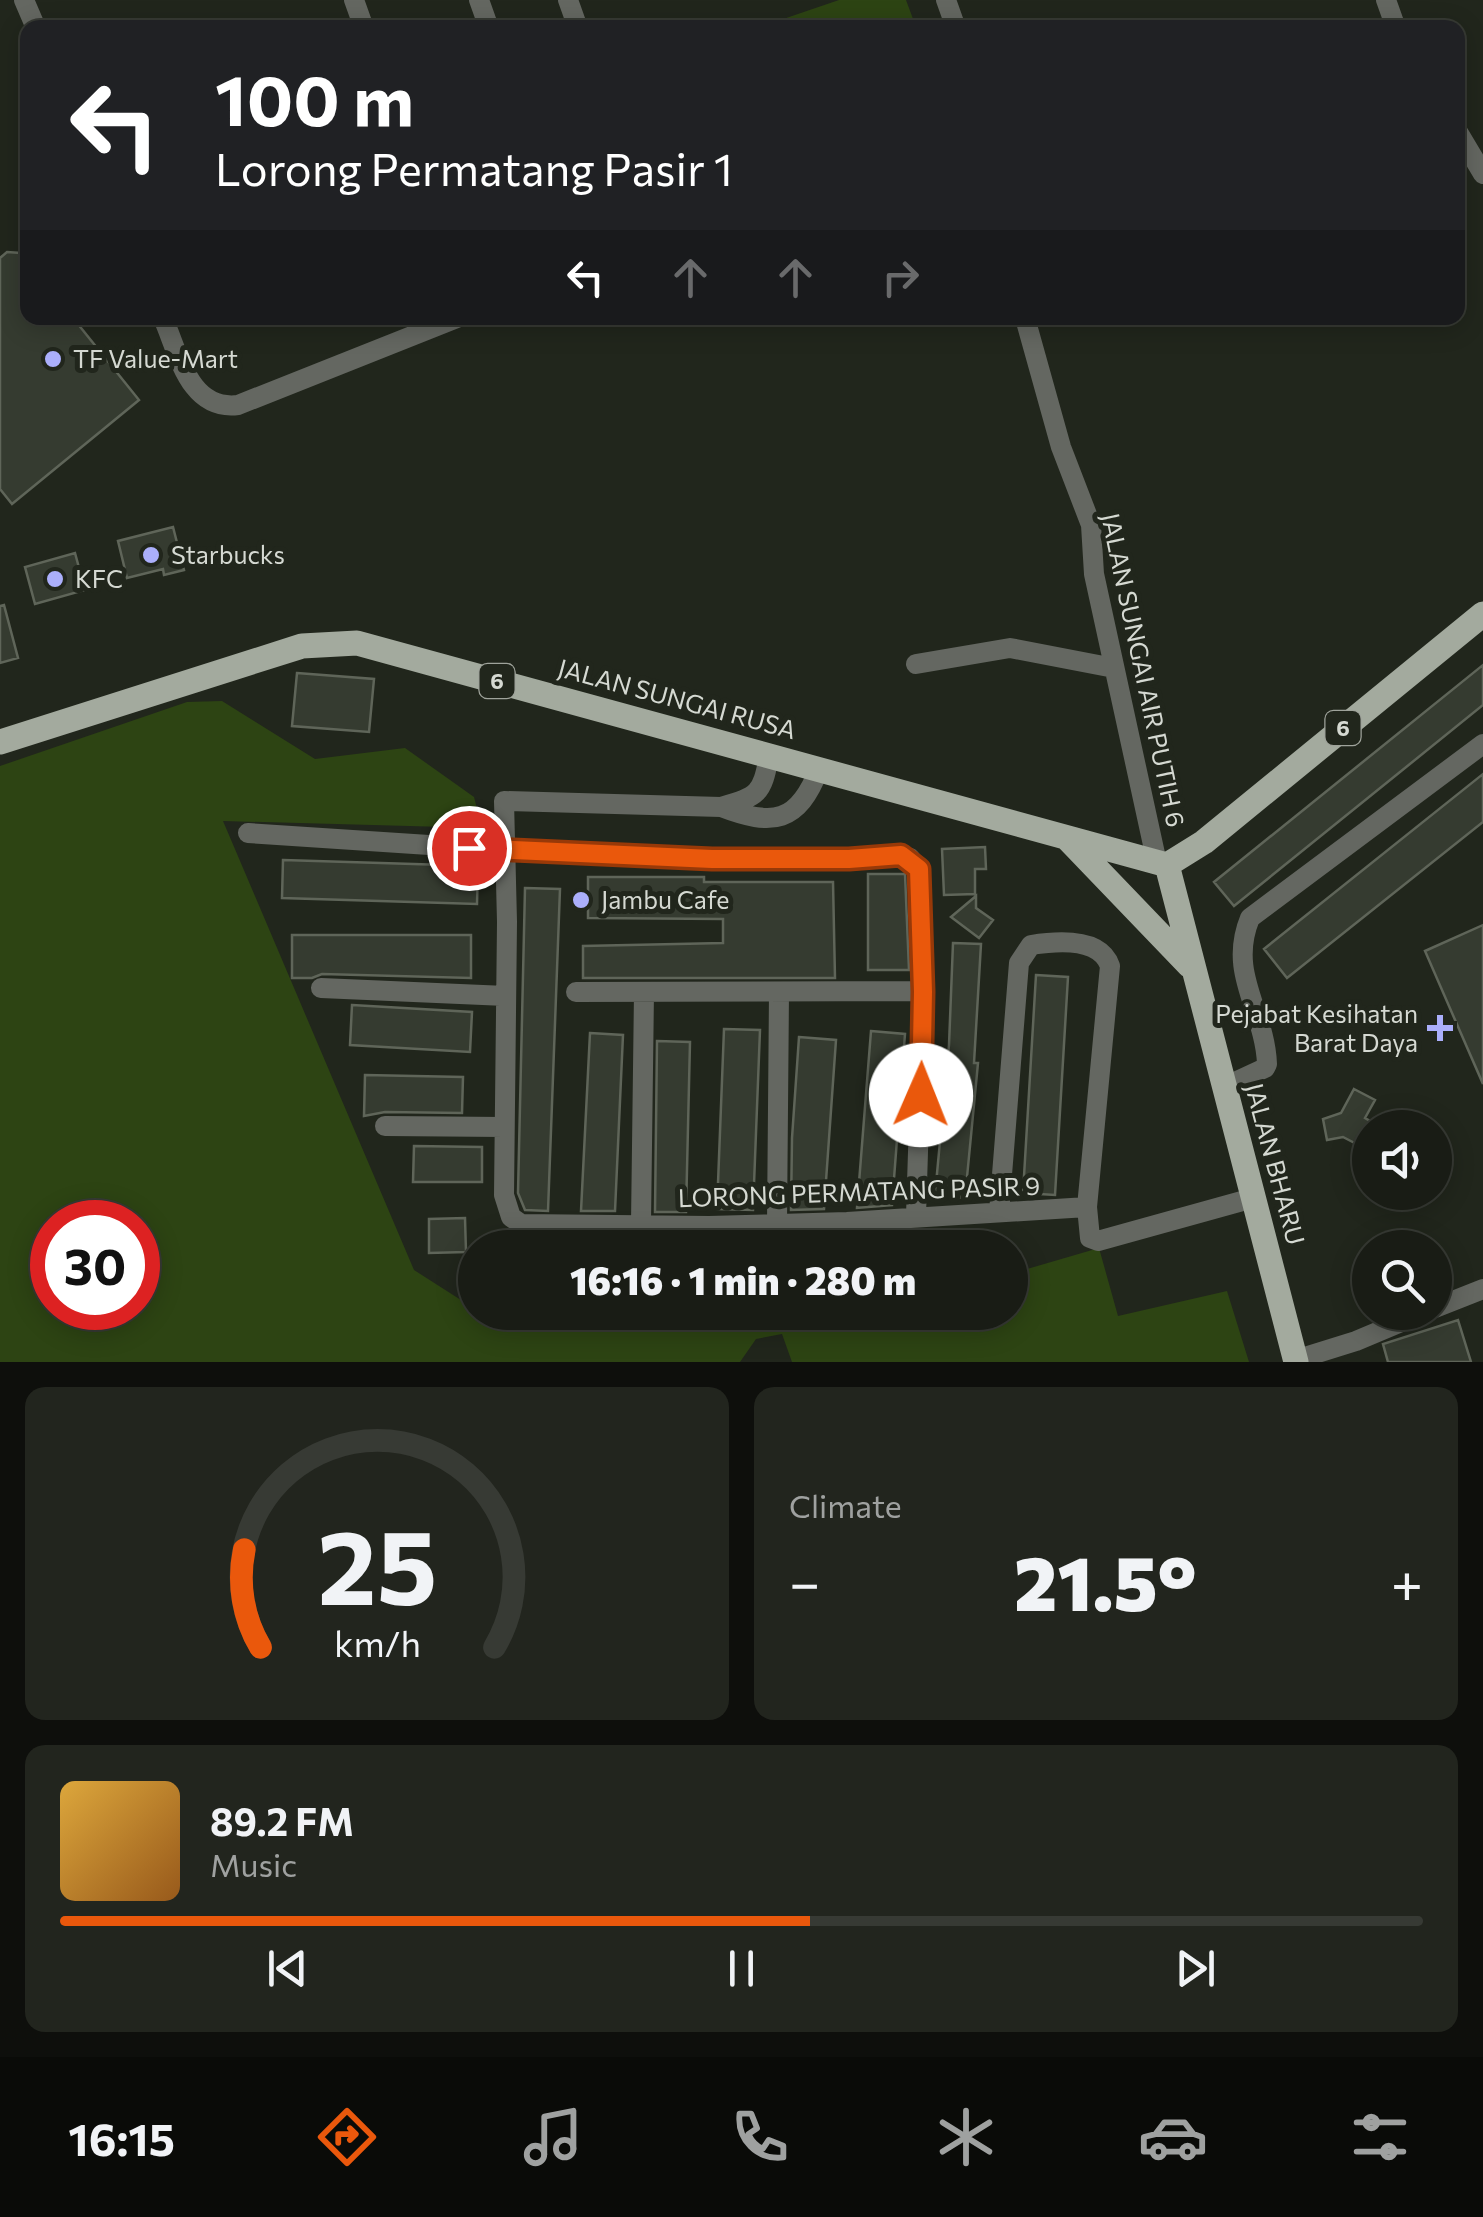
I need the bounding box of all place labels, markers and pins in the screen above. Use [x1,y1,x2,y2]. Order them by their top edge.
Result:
place label: TF Value-Mart [73,343,238,373]
marker: TF Value-Mart [42,348,64,370]
place label: Starbucks [171,539,285,569]
marker: Starbucks [140,544,162,566]
place label: KFC [75,563,123,593]
marker: KFC [44,568,66,590]
pin [427,806,512,891]
place label: Jambu Cafe [601,884,729,914]
marker: Jambu Cafe [570,889,592,911]
place label: Pejabat Kesihatan Barat Daya [1215,998,1418,1057]
marker: Pejabat Kesihatan Barat Daya [1427,1015,1453,1041]

